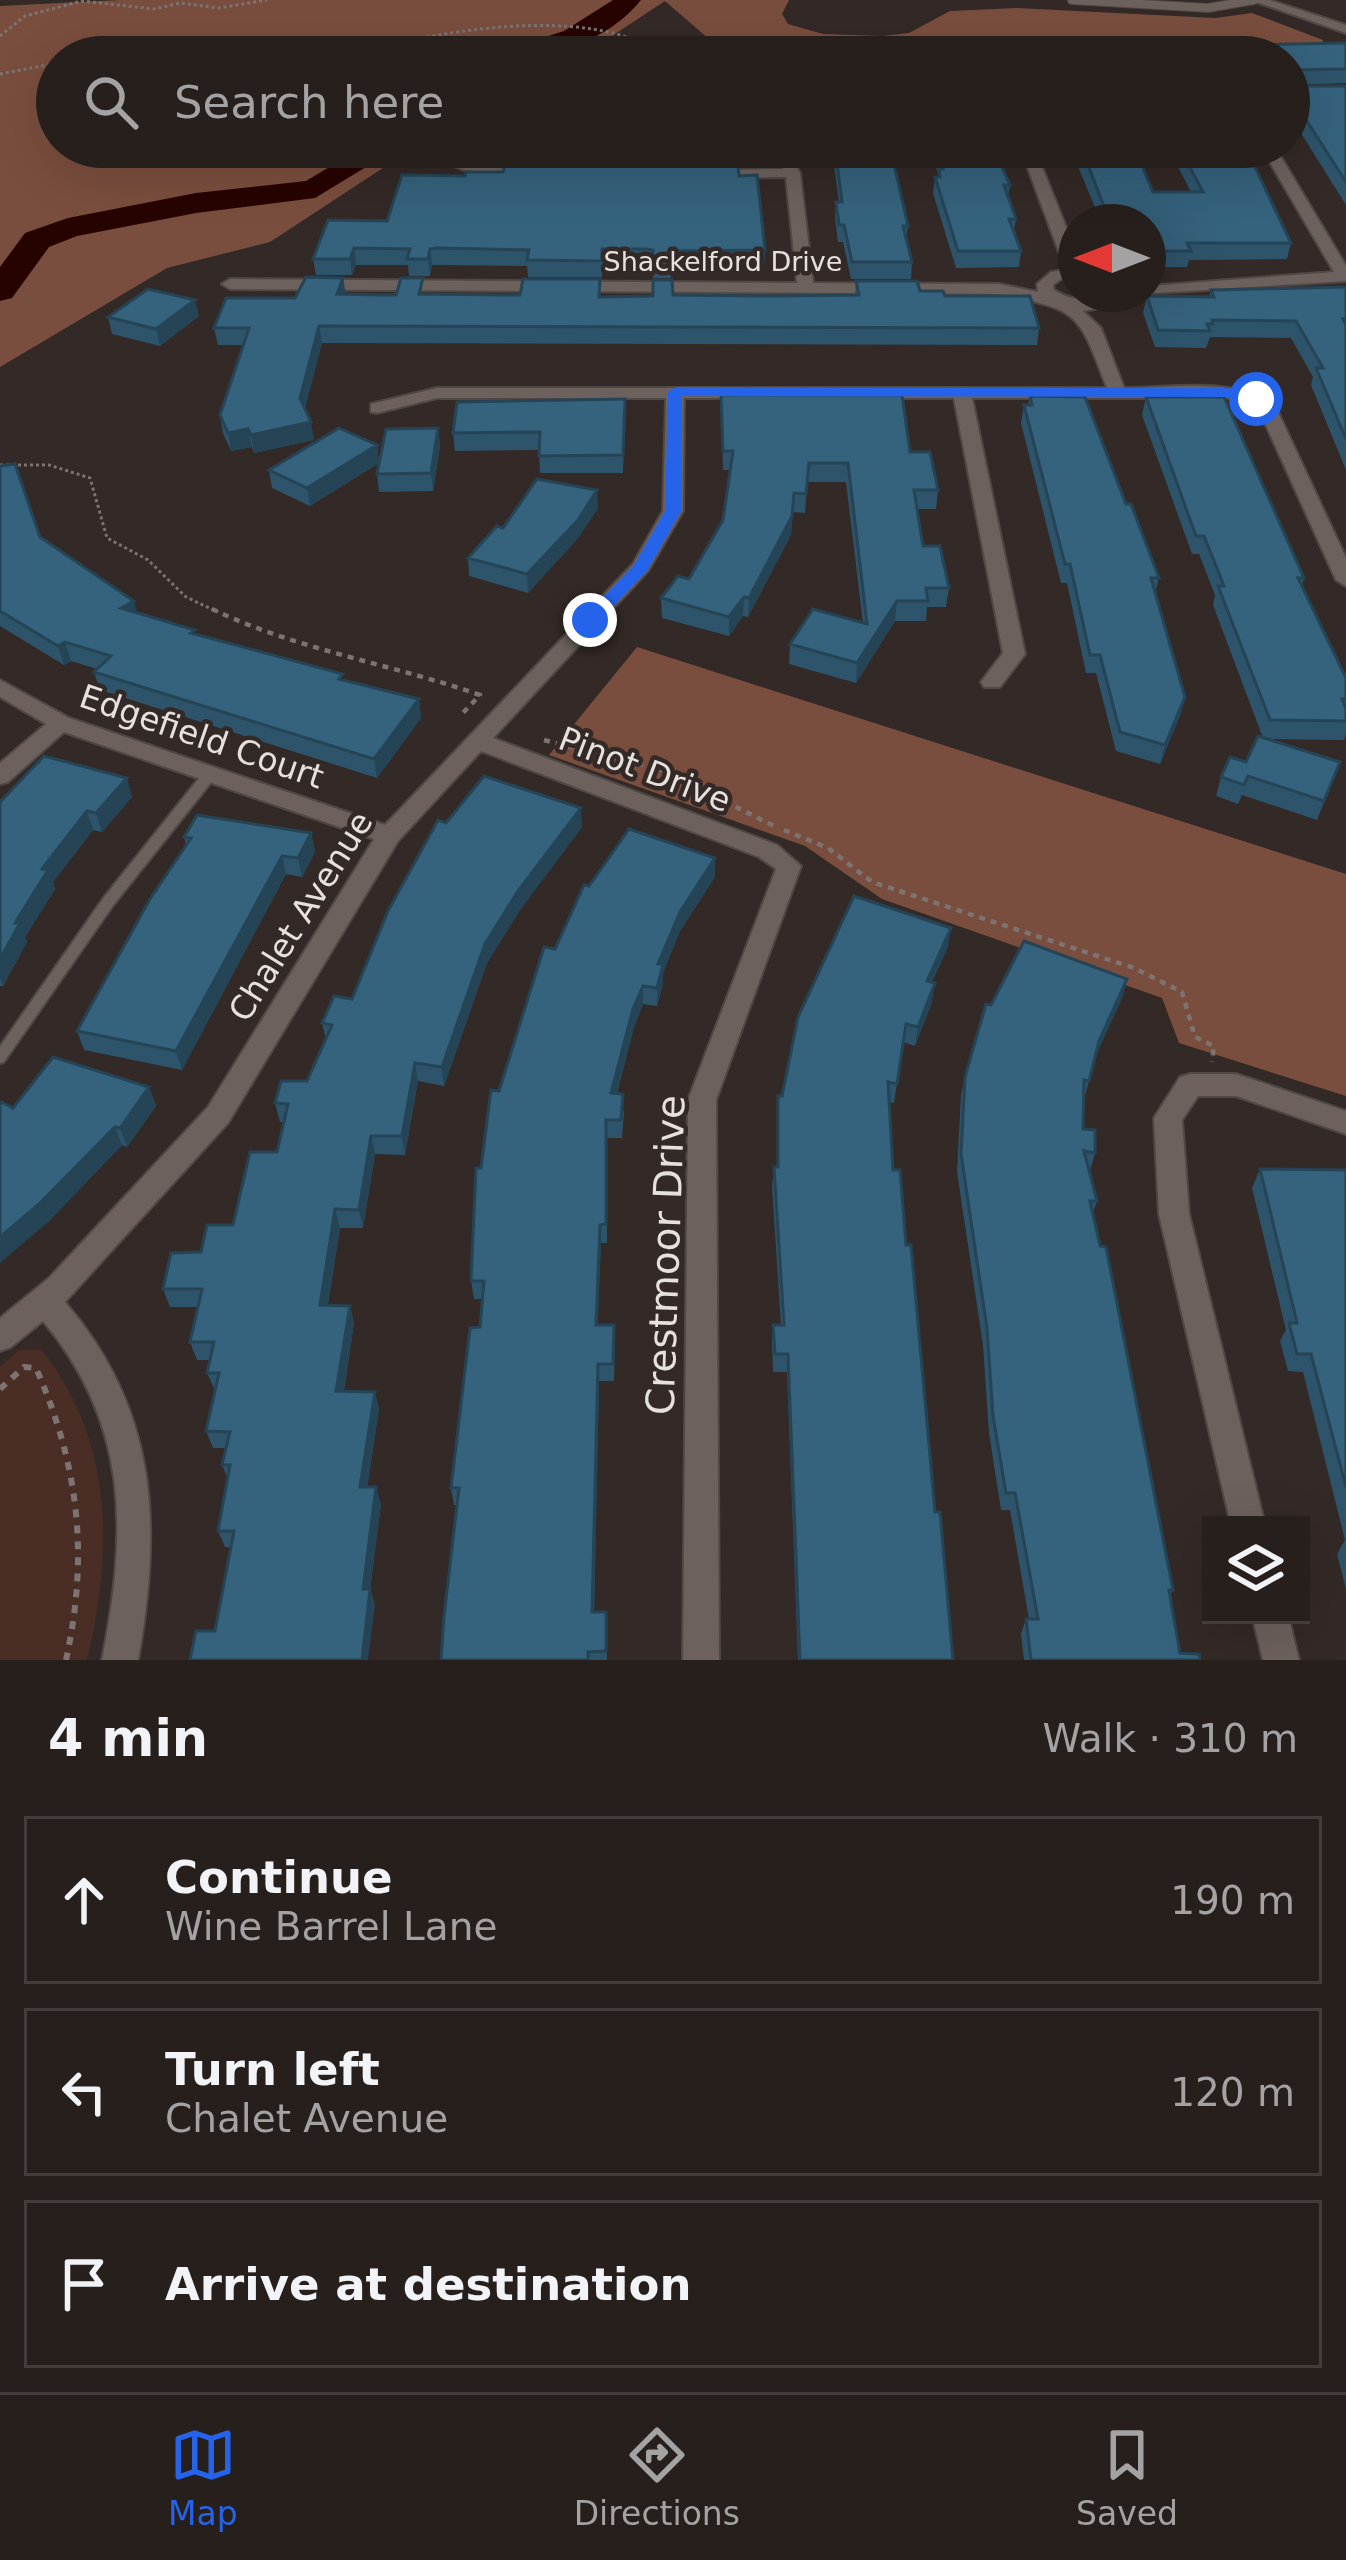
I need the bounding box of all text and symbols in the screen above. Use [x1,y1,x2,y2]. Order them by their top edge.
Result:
search box [36,36,1310,168]
icon: search [78,69,144,135]
text: Search here [174,76,444,129]
north arrow [1058,204,1166,312]
street label: Shackelford Drive [604,246,842,277]
route start [1229,372,1283,426]
route end [563,593,617,647]
street label: Edgefield Court [75,676,329,797]
street label: Pinot Drive [553,719,736,820]
street label: Chalet Avenue [220,804,380,1028]
street label: Crestmoor Drive [637,1094,694,1416]
map controls [1202,1516,1310,1624]
button: layers [1202,1516,1310,1624]
text: 4 min [48,1709,208,1768]
text: Walk · 310 m [1043,1716,1298,1761]
text: Continue [165,1851,393,1904]
icon: ahead [51,1867,117,1933]
text: 190 m [1170,1878,1295,1923]
text: Wine Barrel Lane [165,1904,497,1949]
text: Turn left [165,2043,380,2096]
icon: left [51,2059,117,2125]
text: 120 m [1170,2070,1295,2115]
text: Chalet Avenue [165,2096,448,2141]
icon: arrive [51,2251,117,2317]
text: Arrive at destination [165,2258,691,2311]
tab: Map [168,2422,238,2533]
tab: Directions [574,2422,740,2533]
tab: Saved [1076,2422,1178,2533]

